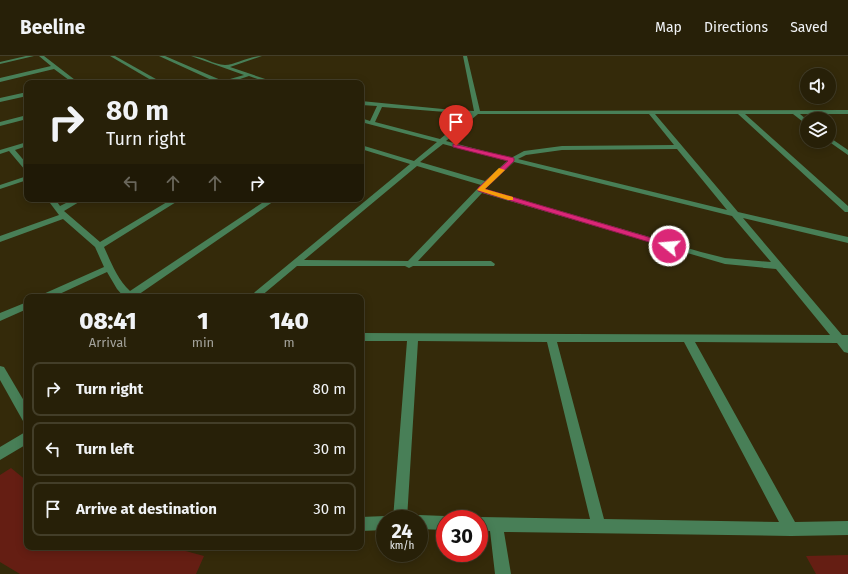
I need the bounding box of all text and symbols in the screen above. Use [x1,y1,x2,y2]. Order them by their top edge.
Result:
text: Beeline [20,16,85,39]
text: Map [655,19,682,36]
text: Directions [704,19,768,36]
text: Saved [790,19,828,36]
map controls [800,68,836,148]
button: sound [800,68,836,104]
text: 80 m [106,94,169,127]
icon: right [40,96,92,148]
pin [439,105,473,146]
icon: arrive [445,111,467,133]
button: layers [800,112,836,148]
text: Turn right [106,128,186,150]
icon: left [120,172,142,194]
icon: ahead [162,172,184,194]
icon: ahead [204,172,226,194]
icon: right [246,172,268,194]
position arrow [648,225,690,267]
text: 08:41 [79,307,137,335]
text: 1 [197,307,209,335]
text: 140 [269,307,309,335]
text: Arrival [89,335,127,350]
text: min [192,335,214,350]
text: m [284,335,295,350]
icon: right [42,378,64,400]
text: Turn right [76,380,143,398]
text: 80 m [313,380,346,398]
icon: left [42,438,64,460]
text: Turn left [76,440,134,458]
text: 30 m [313,440,346,458]
icon: arrive [42,498,64,520]
text: Arrive at destination [76,500,217,518]
text: 30 m [313,500,346,518]
speed limit sign: 30 [436,510,488,562]
text: 24 [391,519,413,543]
text: km/h [390,540,414,552]

